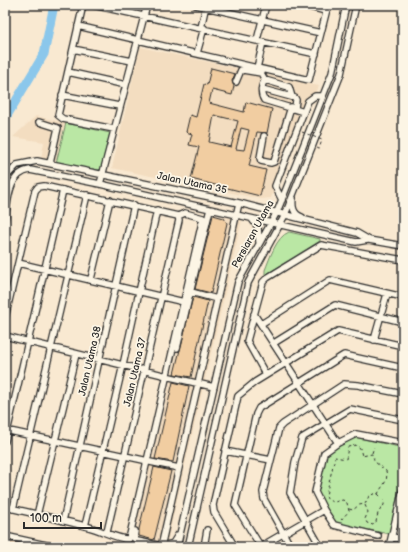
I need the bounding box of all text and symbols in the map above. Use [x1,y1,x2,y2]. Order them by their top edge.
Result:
street label: Jalan Utama 35 [156,170,228,196]
street label: Persiaran Utama [229,198,277,270]
street label: Jalan Utama 38 [76,325,104,397]
street label: Jalan Utama 37 [121,336,149,408]
scale bar [24,504,101,530]
text: 100 m [30,511,62,526]

